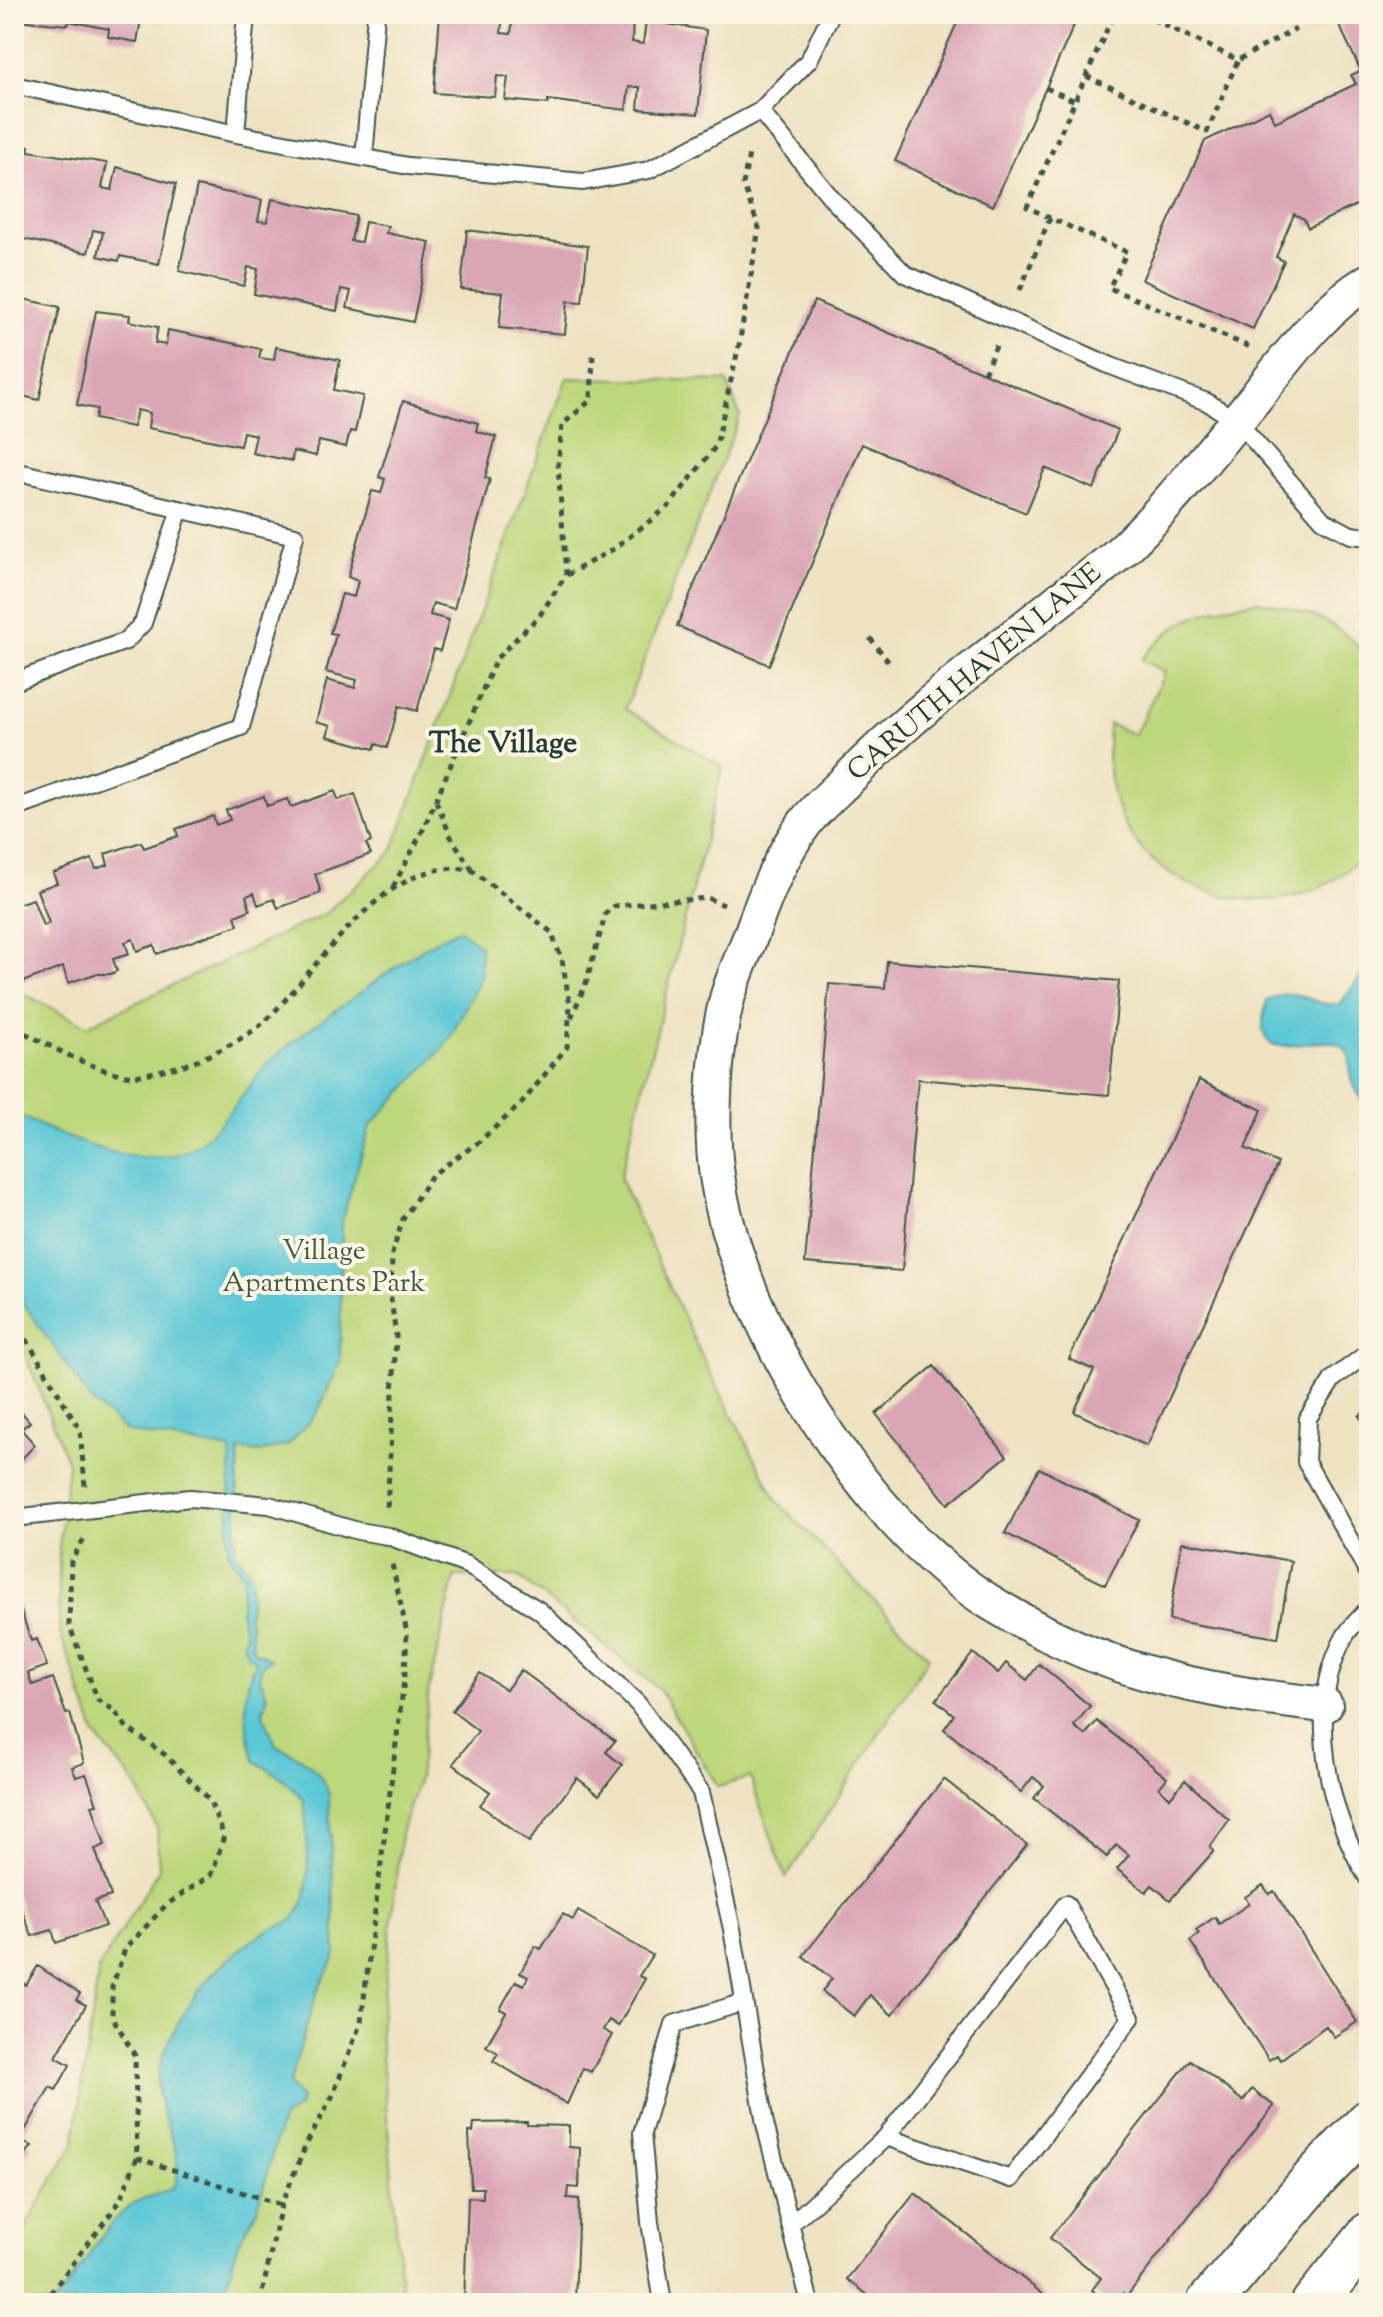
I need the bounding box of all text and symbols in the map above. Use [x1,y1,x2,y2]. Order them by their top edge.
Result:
street label: CARUTH HAVEN LANE [839,555,1111,791]
district label: The Village [429,723,577,766]
park label: Village Apartments Park [223,1232,425,1304]

